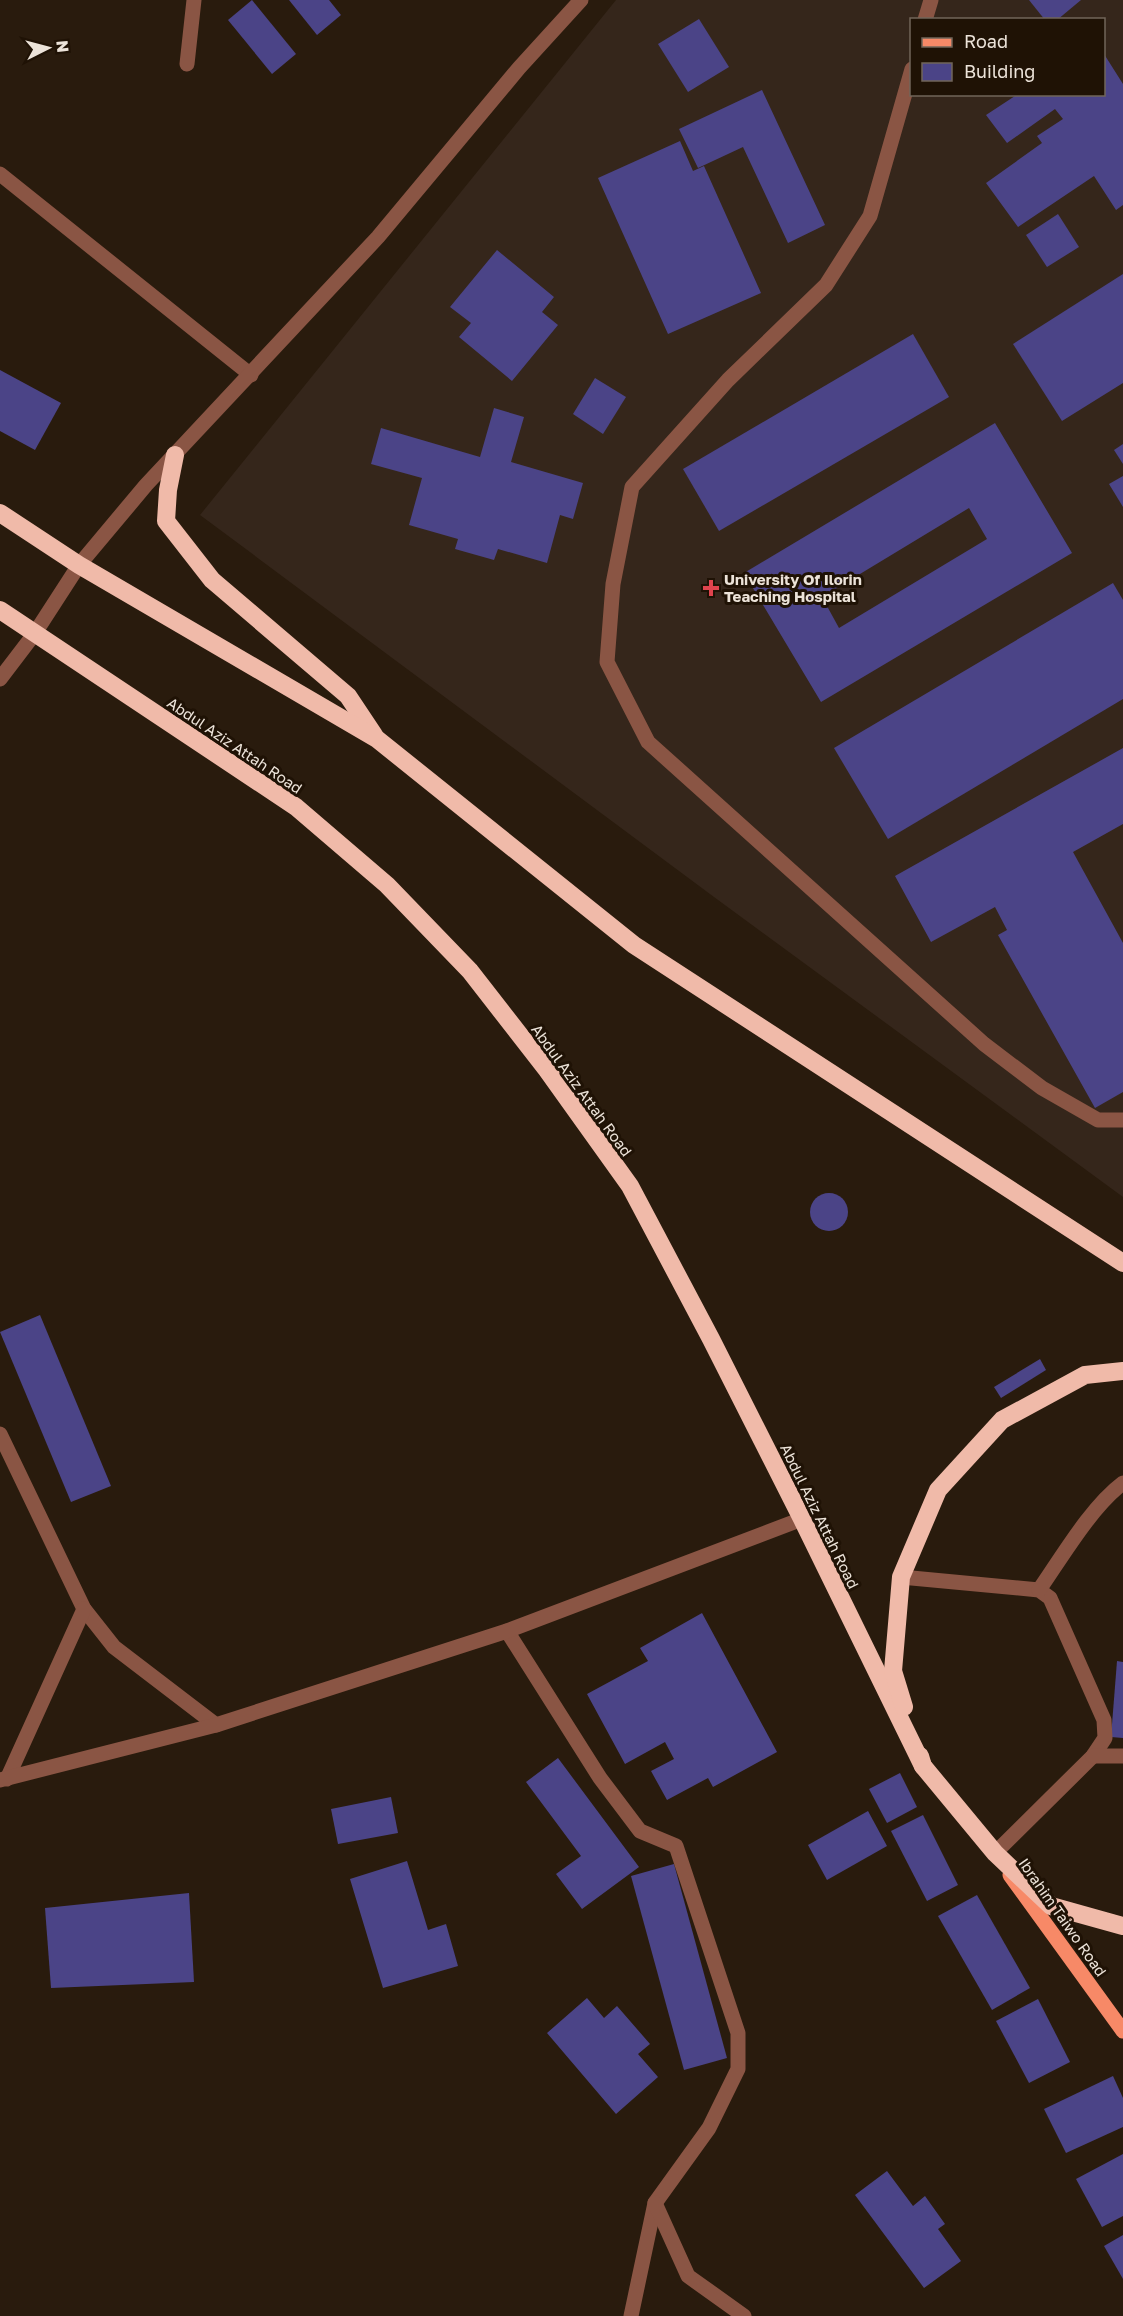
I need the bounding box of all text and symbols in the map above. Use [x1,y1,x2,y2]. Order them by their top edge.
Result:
north arrow [18,18,78,78]
legend [910,18,1105,96]
text: Road [964,30,1008,52]
text: N [52,39,73,54]
text: Building [964,60,1035,82]
place label: University Of Ilorin Teaching Hospital [724,570,862,605]
marker: University Of Ilorin Teaching Hospital [702,579,720,597]
street label: Abdul Aziz Attah Road [164,693,306,797]
street label: Abdul Aziz Attah Road [528,1020,636,1160]
street label: Abdul Aziz Attah Road [777,1441,863,1591]
street label: Ibrahim Taiwo Road [1015,1854,1111,1980]

